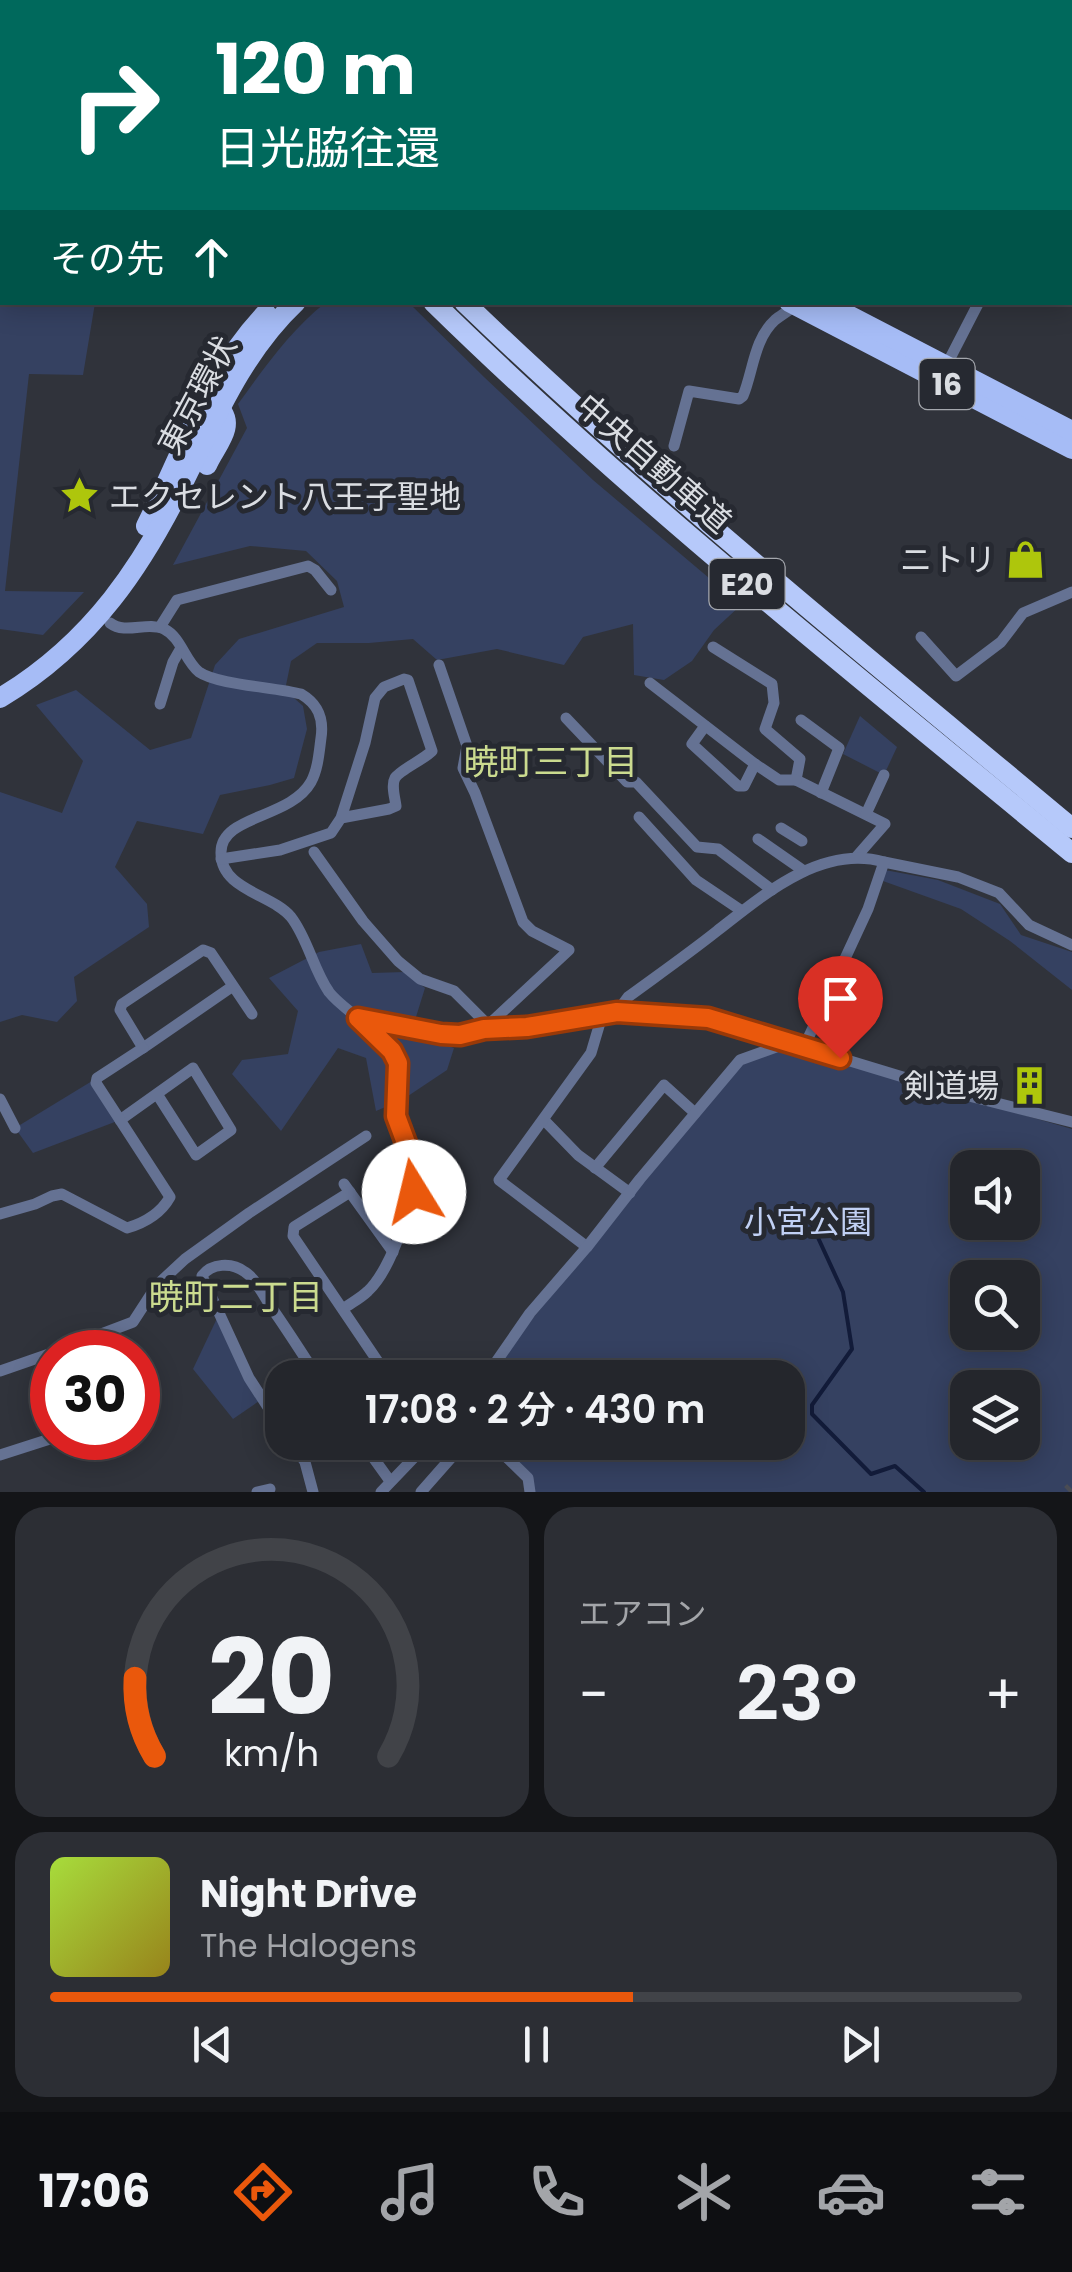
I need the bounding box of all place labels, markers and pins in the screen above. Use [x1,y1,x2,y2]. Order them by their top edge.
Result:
place label: エクセレント八王子聖地 [109,474,461,519]
place icon: エクセレント八王子聖地 [58,475,100,517]
place label: ニトリ [900,537,996,582]
shop icon: ニトリ [1005,538,1047,580]
pin [798,956,883,1059]
place label: 剣道場 [903,1063,999,1108]
building icon: 剣道場 [1008,1064,1050,1106]

